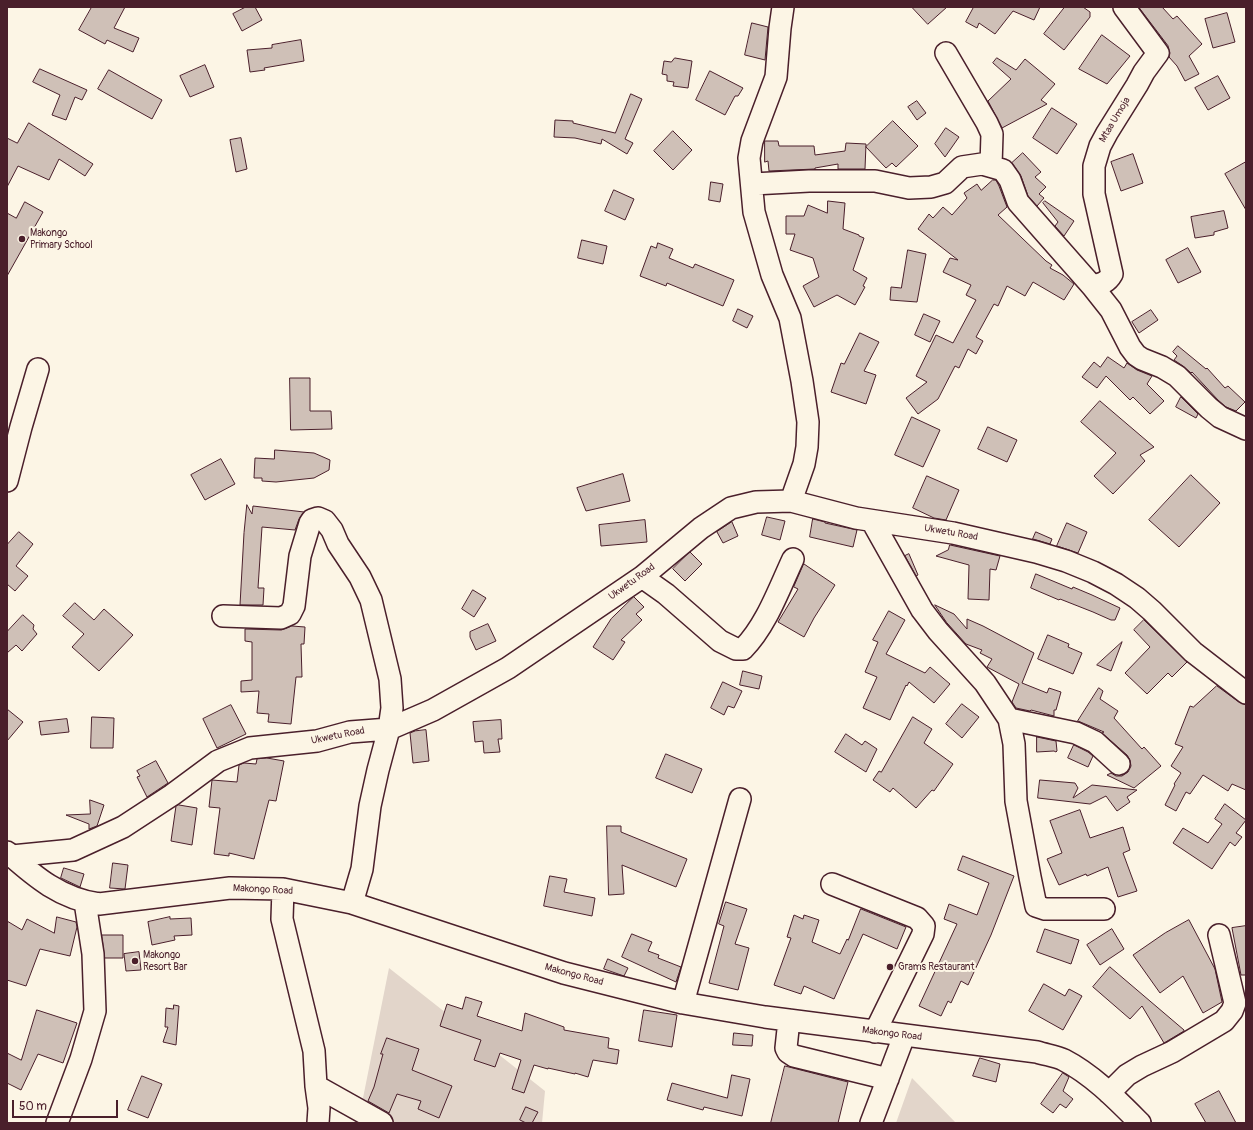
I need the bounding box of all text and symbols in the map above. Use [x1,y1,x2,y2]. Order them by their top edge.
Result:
street label: Mtaa Umoja [1097,95,1133,145]
place label: Makongo Primary School [30,227,93,250]
marker: Makongo Primary School [17,234,27,244]
street label: Ukwetu Road [923,522,979,544]
street label: Ukwetu Road [606,561,658,603]
street label: Ukwetu Road [310,725,366,747]
street label: Makongo Road [233,882,293,898]
place label: Makongo Resort Bar [143,949,187,972]
marker: Makongo Resort Bar [130,956,140,966]
street label: Makongo Road [543,961,605,989]
place label: Grams Restaurant [898,961,974,973]
marker: Grams Restaurant [885,962,895,972]
street label: Makongo Road [861,1024,923,1044]
scale bar [14,1092,120,1118]
text: 50 m [19,1099,47,1114]

